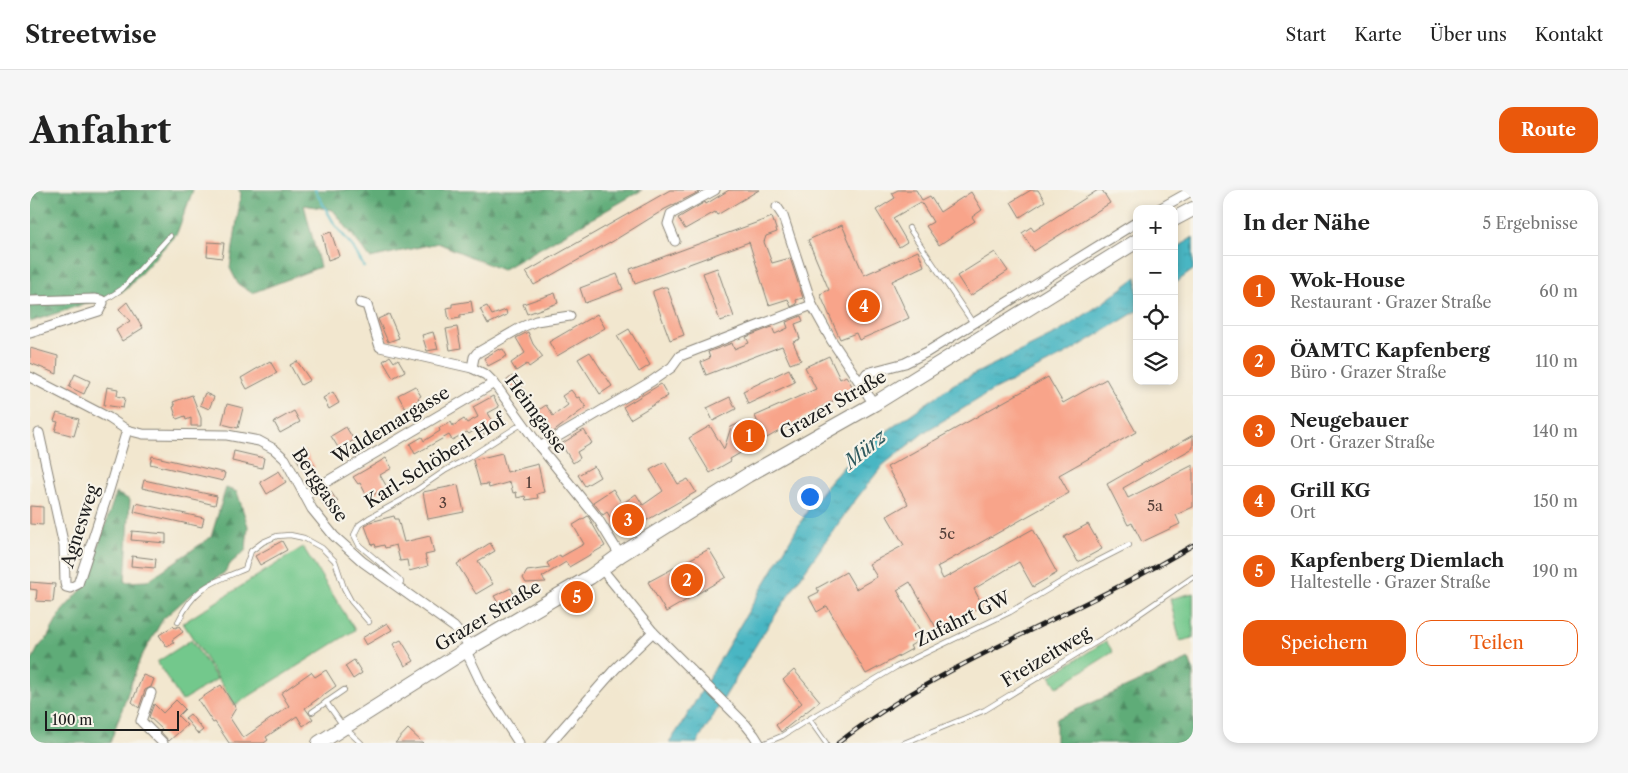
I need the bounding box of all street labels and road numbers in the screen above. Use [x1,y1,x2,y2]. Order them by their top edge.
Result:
street label: Grazer Straße [776,366,890,444]
street label: Heimgasse [500,370,572,458]
street label: Waldemargasse [328,381,453,469]
street label: Karl-Schöberl-Hof [361,408,511,513]
street label: Berggasse [287,444,353,526]
street label: Agnesweg [56,481,104,571]
street label: Grazer Straße [431,576,545,656]
street label: Zufahrt GW [912,586,1015,651]
street label: Freizeitweg [998,622,1095,692]

